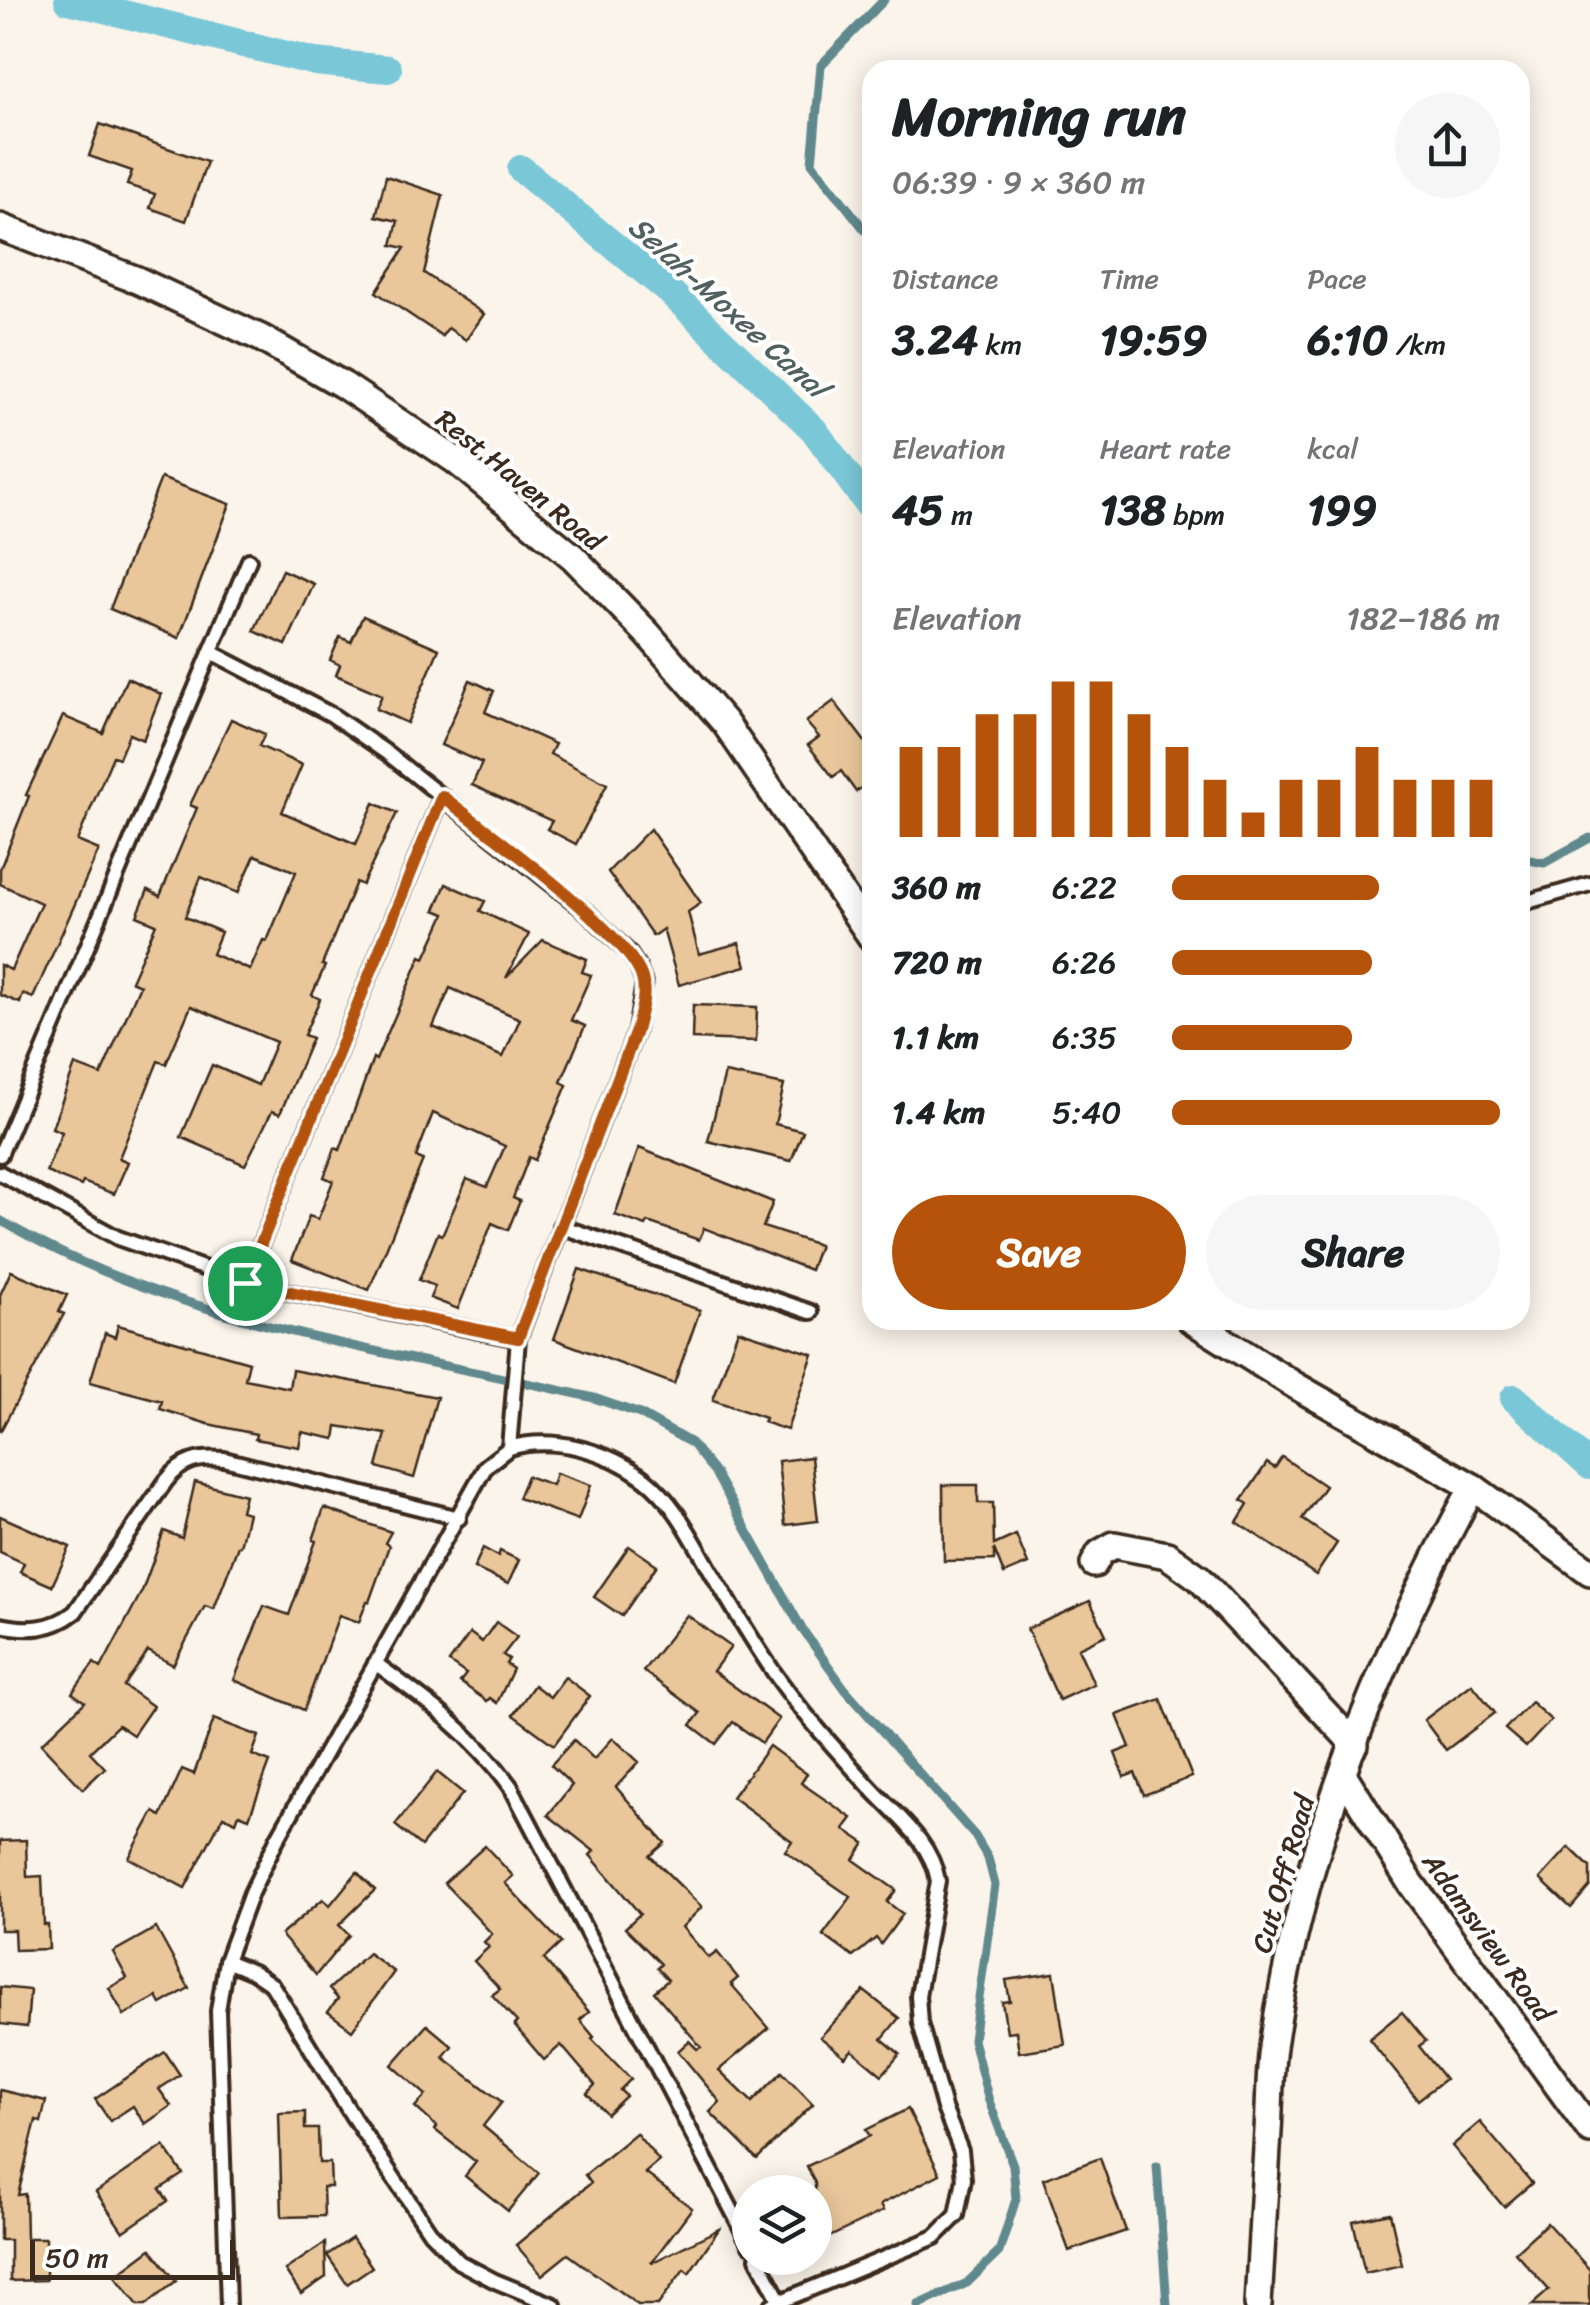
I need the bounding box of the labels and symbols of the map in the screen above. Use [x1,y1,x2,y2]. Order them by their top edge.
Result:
water label: Selah-Moxee Canal [615,202,846,417]
street label: Rest Haven Road [424,396,617,565]
pin [203,1241,288,1326]
street label: Cut Off Road [1237,1787,1330,1959]
street label: Adamsview Road [1408,1840,1568,2035]
scale bar [30,2235,235,2280]

